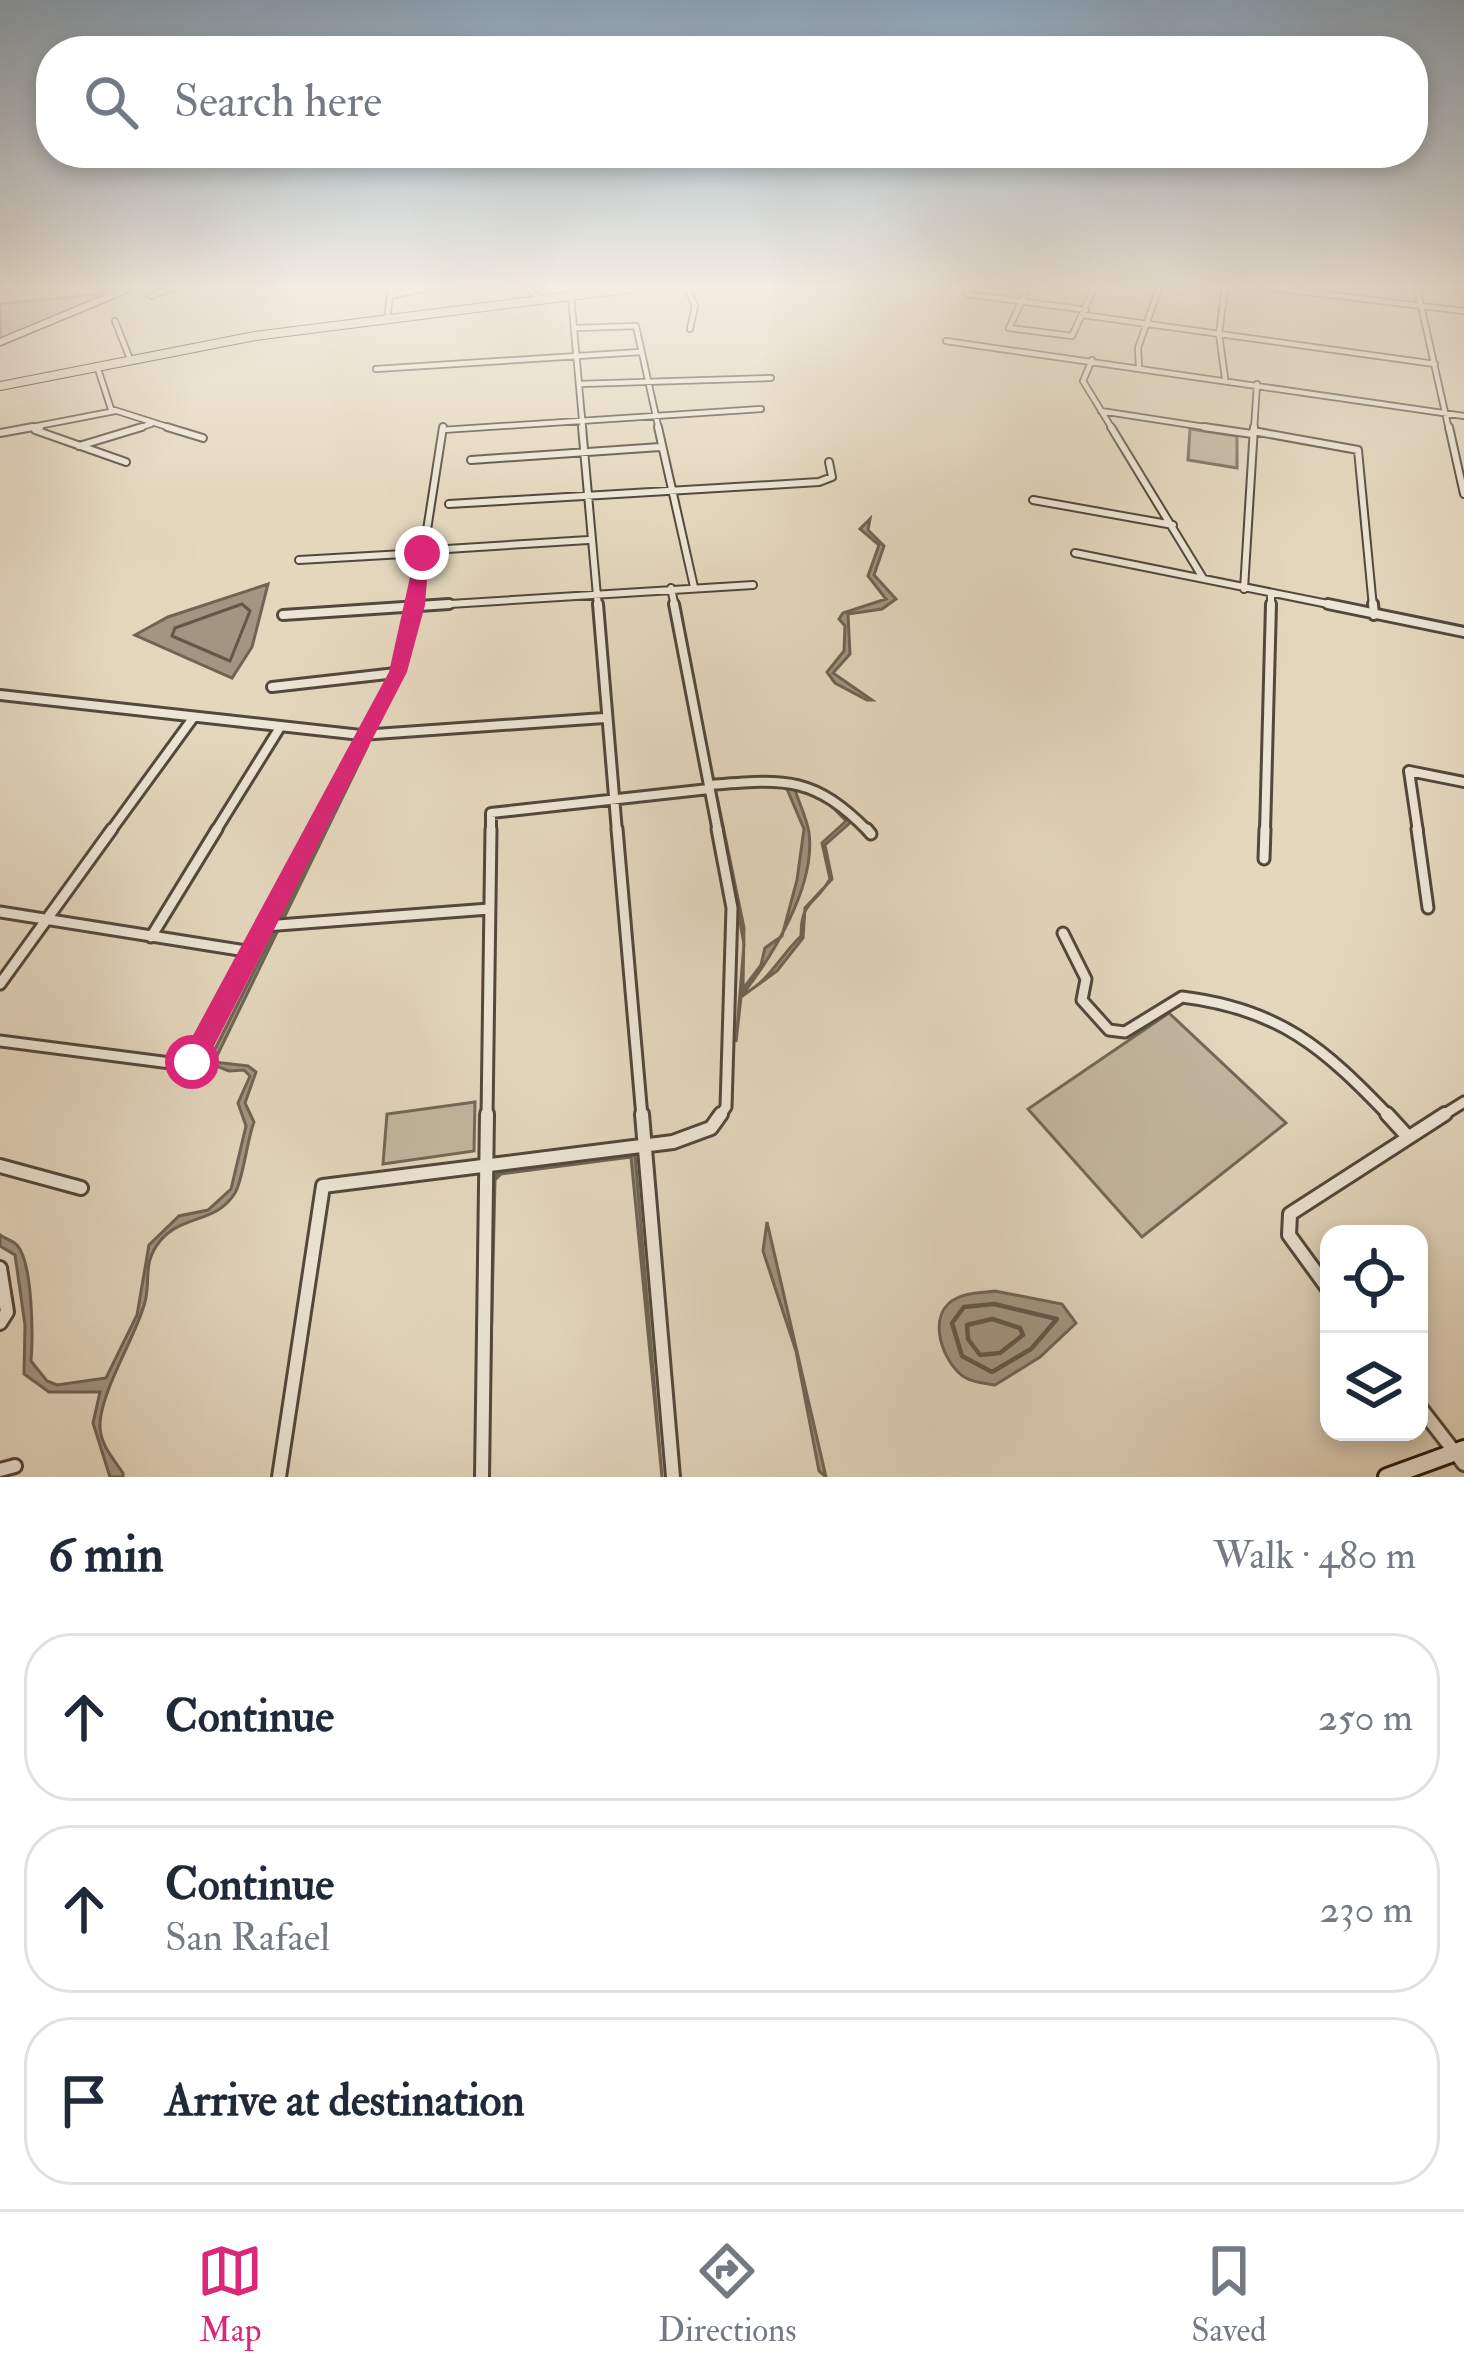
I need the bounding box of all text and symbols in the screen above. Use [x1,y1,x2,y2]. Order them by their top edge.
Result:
search box [36,36,1428,168]
icon: search [78,69,144,135]
text: Search here [174,74,382,130]
route end [395,526,449,580]
route start [165,1035,219,1089]
map controls [1320,1225,1428,1441]
button: locate [1320,1225,1428,1333]
button: layers [1320,1333,1428,1441]
text: 6 min [48,1523,164,1587]
text: Walk · 480 m [1213,1531,1416,1580]
icon: ahead [51,1684,117,1750]
text: Continue [165,1689,334,1745]
text: 250 m [1318,1693,1413,1742]
text: Continue [165,1857,334,1913]
icon: ahead [51,1876,117,1942]
text: 230 m [1320,1885,1413,1934]
text: San Rafael [165,1913,330,1962]
icon: arrive [51,2068,117,2134]
text: Arrive at destination [165,2073,525,2129]
tab: Map [197,2238,263,2351]
tab: Directions [658,2238,797,2351]
tab: Saved [1191,2238,1267,2351]

